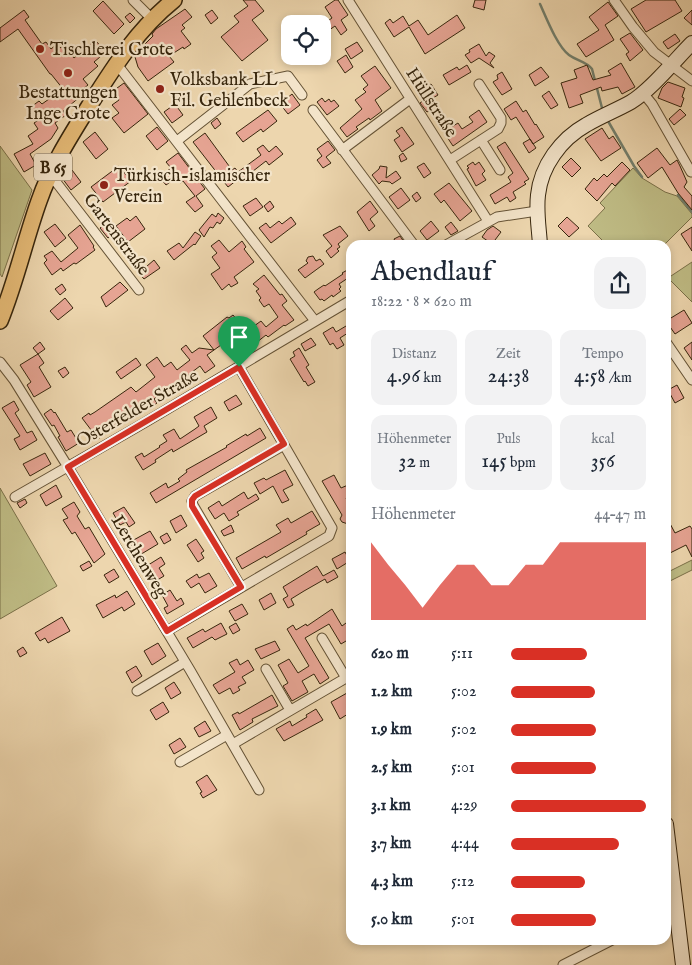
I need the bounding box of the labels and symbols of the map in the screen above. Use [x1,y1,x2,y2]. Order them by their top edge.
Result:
place label: Tischlerei Grote [50,39,173,62]
marker: Tischlerei Grote [34,43,46,55]
street label: Hüllstraße [400,63,462,142]
marker: Bestattungen Inge Grote [62,67,74,79]
place label: Volksbank LL Fil. Gehlenbeck [169,69,289,113]
place label: Bestattungen Inge Grote [18,82,118,126]
marker: Volksbank LL Fil. Gehlenbeck [154,83,166,95]
road number: B 65 [34,154,72,180]
place label: Türkisch-islamischer Verein [113,165,270,209]
marker: Türkisch-islamischer Verein [98,179,110,191]
street label: Gartenstraße [77,189,154,281]
pin [218,316,260,367]
street label: Osterfelder Straße [72,365,203,454]
street label: Lerchenweg [105,511,173,603]

